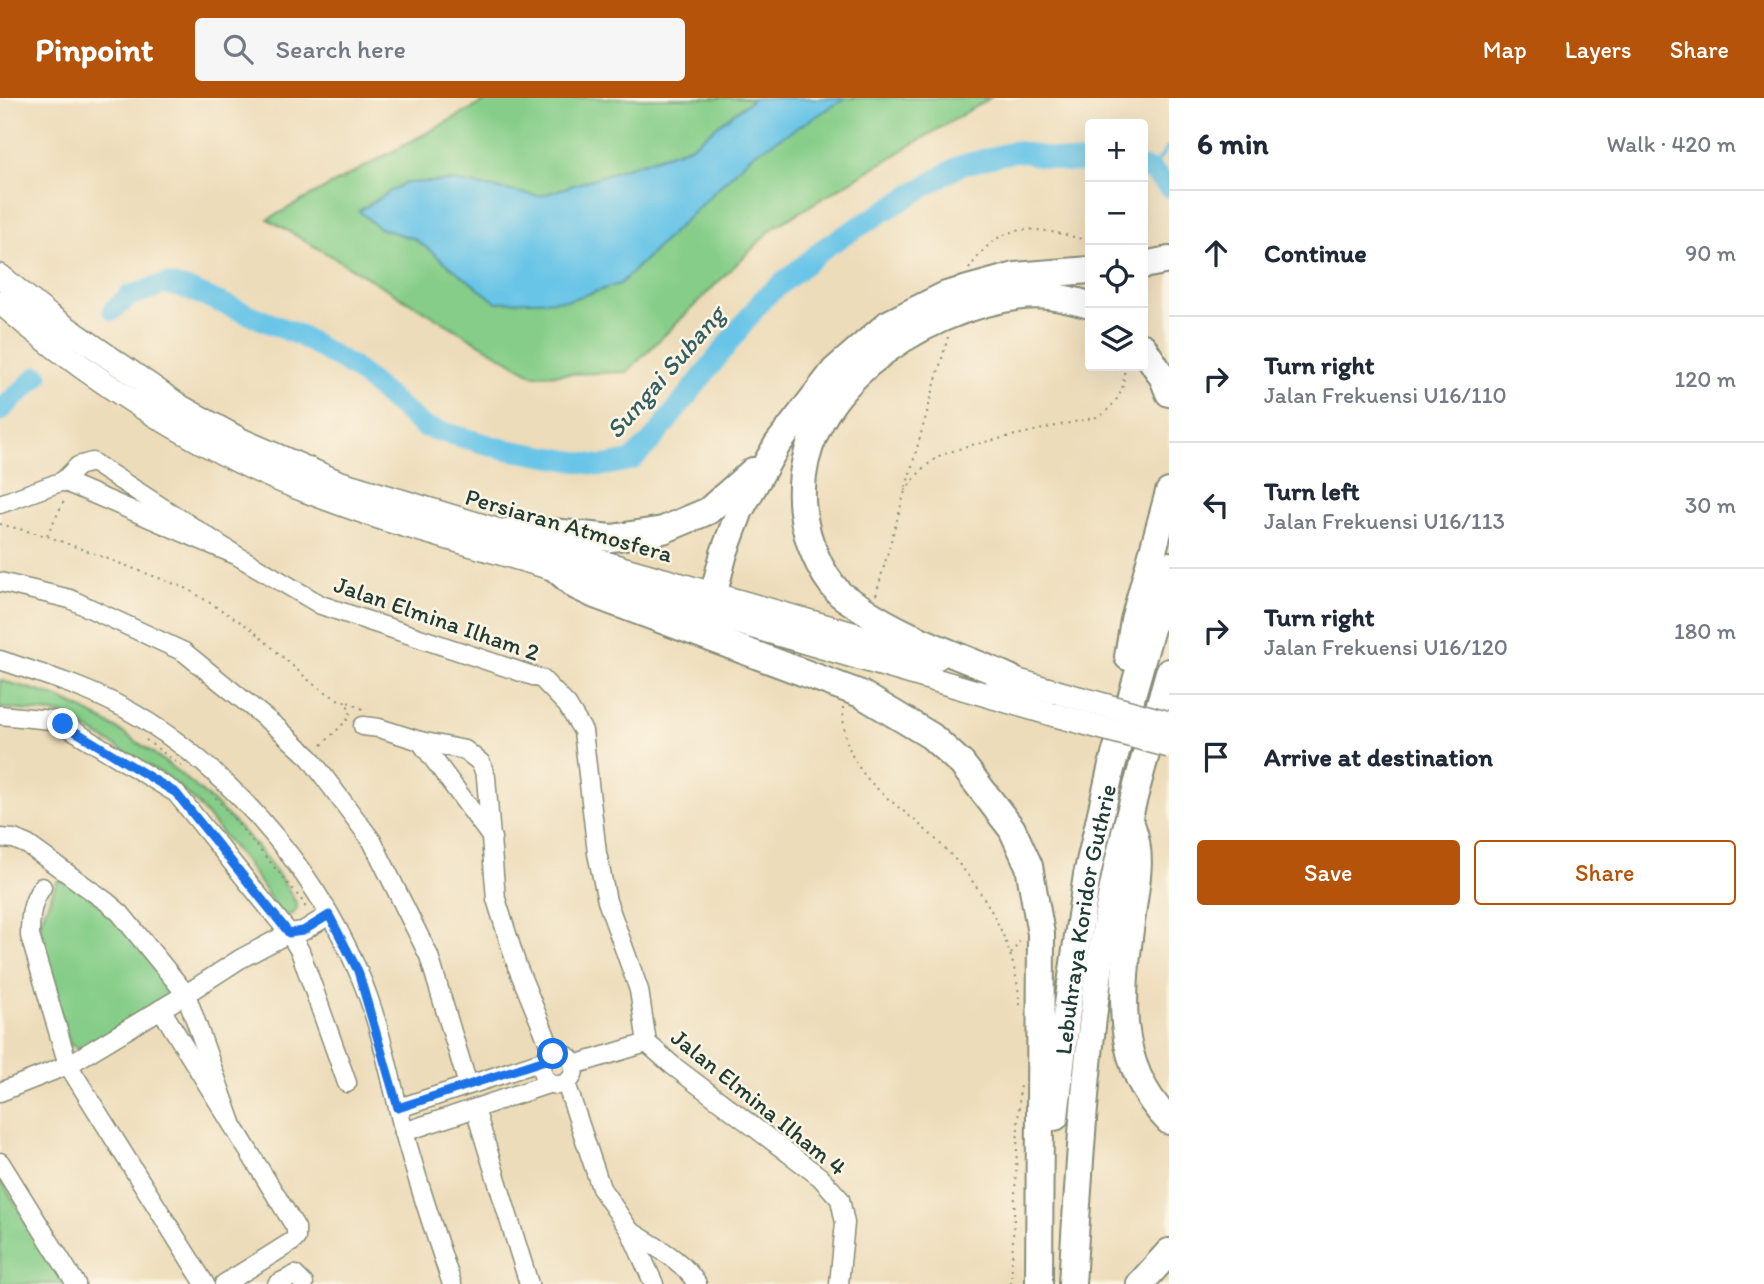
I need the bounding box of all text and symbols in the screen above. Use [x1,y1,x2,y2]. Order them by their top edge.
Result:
search box [195,18,685,81]
text: Pinpoint [35,30,153,69]
icon: search [219,30,257,68]
text: Search here [275,33,406,65]
text: Map [1483,35,1527,64]
text: Layers [1565,35,1632,64]
text: Share [1670,35,1729,64]
map controls [1085,119,1148,371]
button: + [1085,119,1148,182]
text: 6 min [1197,125,1269,162]
text: Walk · 420 m [1606,130,1736,158]
button: − [1085,182,1148,245]
icon: ahead [1197,234,1235,272]
text: Continue [1264,237,1367,269]
text: 90 m [1685,239,1736,267]
button: locate [1085,245,1148,308]
water label: Sungai Subang [599,297,733,445]
button: layers [1085,308,1148,371]
text: Turn right [1264,349,1375,381]
icon: right [1197,360,1235,398]
text: 120 m [1675,365,1736,393]
text: Jalan Frekuensi U16/110 [1264,381,1507,409]
text: Turn left [1264,475,1360,507]
street label: Persiaran Atmosfera [462,482,676,569]
icon: left [1197,486,1235,524]
text: 30 m [1685,491,1736,519]
text: Jalan Frekuensi U16/113 [1264,507,1505,535]
street label: Jalan Elmina Ilham 2 [330,569,544,667]
text: Turn right [1264,601,1375,633]
icon: right [1197,612,1235,650]
text: 180 m [1674,617,1736,645]
text: Jalan Frekuensi U16/120 [1264,633,1508,661]
route end [47,708,78,739]
icon: arrive [1197,738,1235,776]
text: Arrive at destination [1264,741,1493,773]
street label: Lebuhraya Koridor Guthrie [1048,781,1122,1056]
button: Save [1197,840,1460,905]
button: Share [1474,840,1736,905]
street label: Jalan Elmina Ilham 4 [665,1022,853,1182]
route start [537,1038,568,1069]

